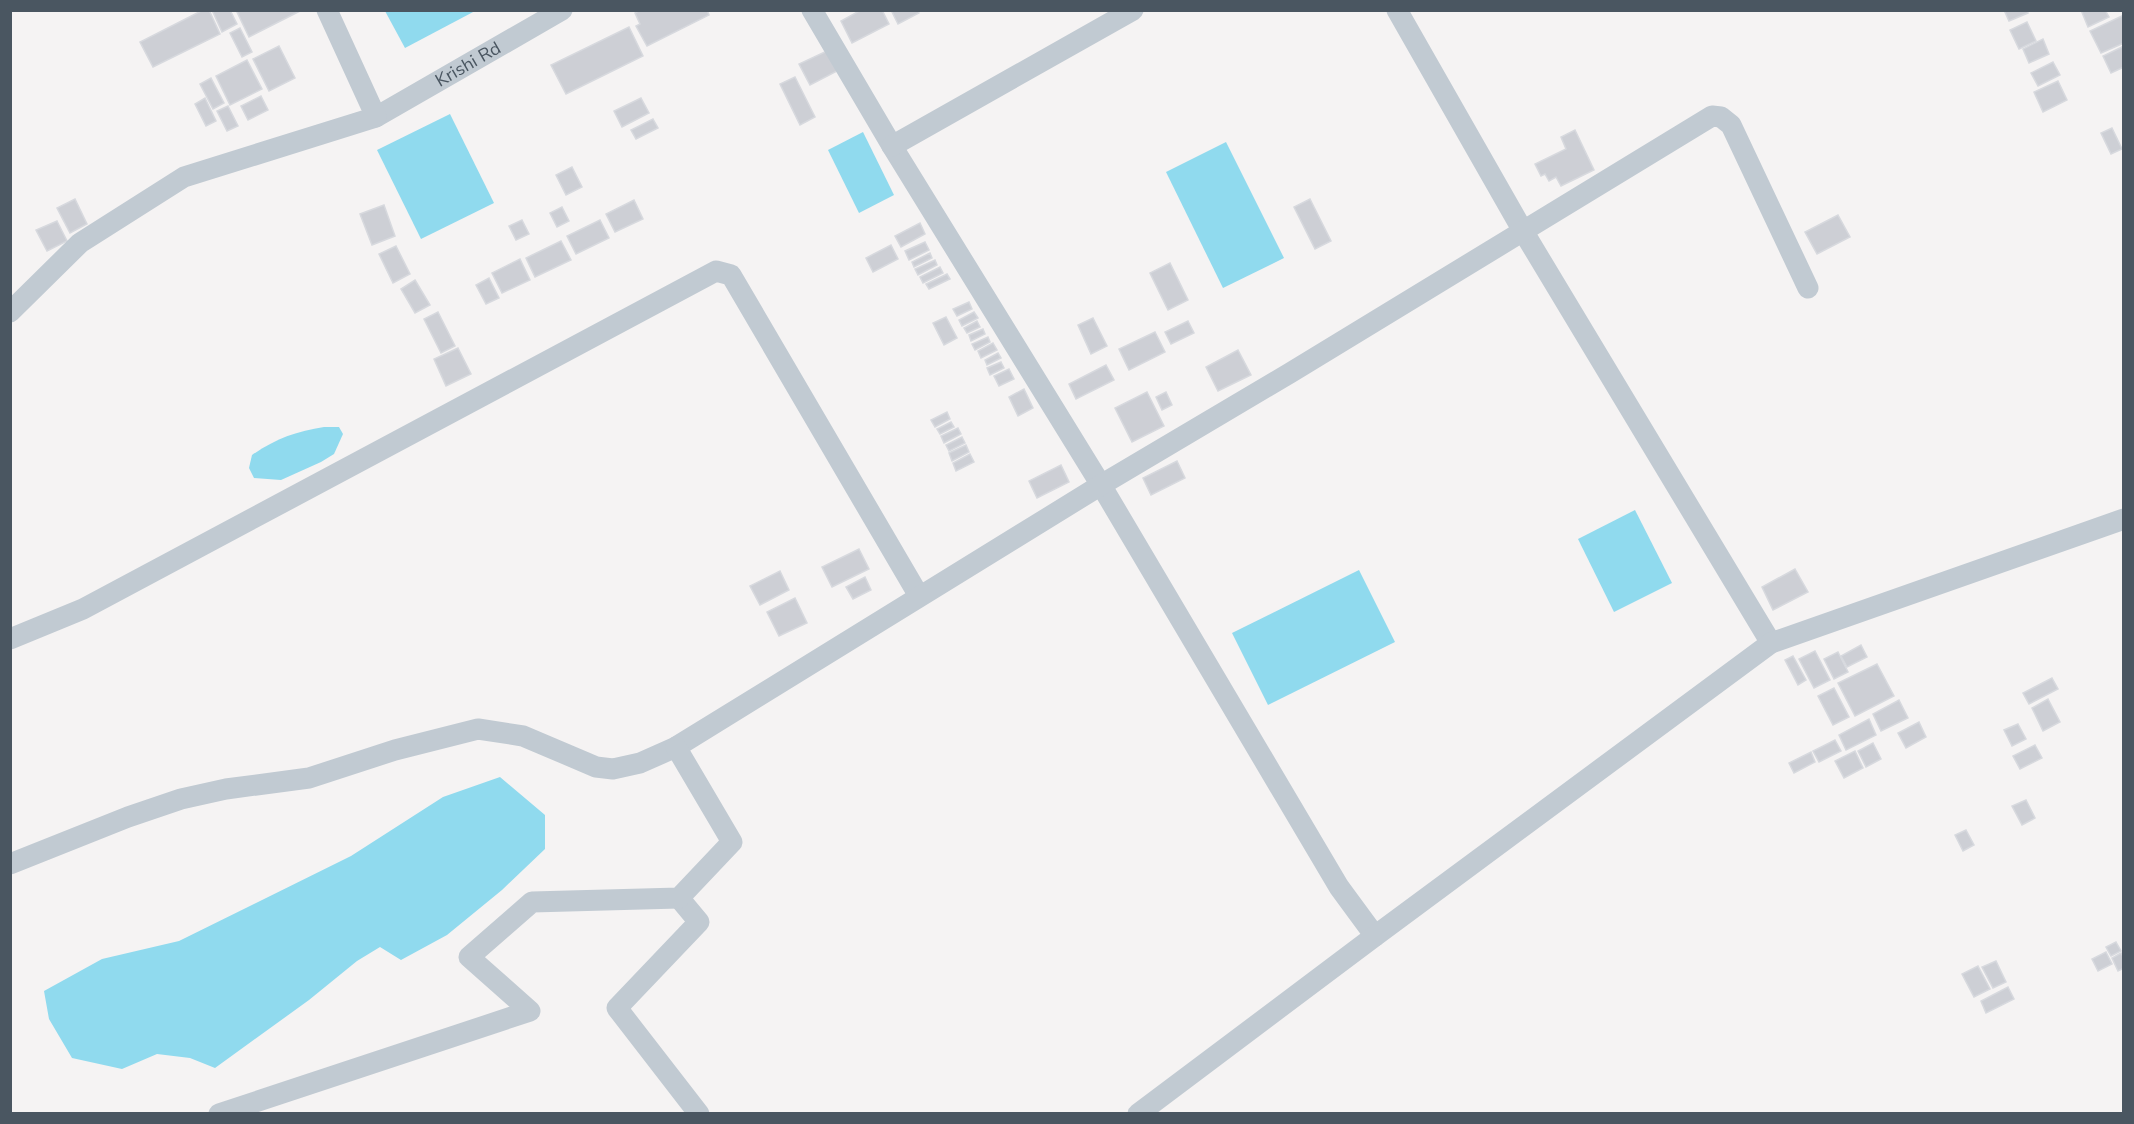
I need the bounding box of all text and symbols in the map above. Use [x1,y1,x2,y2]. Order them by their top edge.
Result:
street label: Krishi Rd [431,36,505,92]

